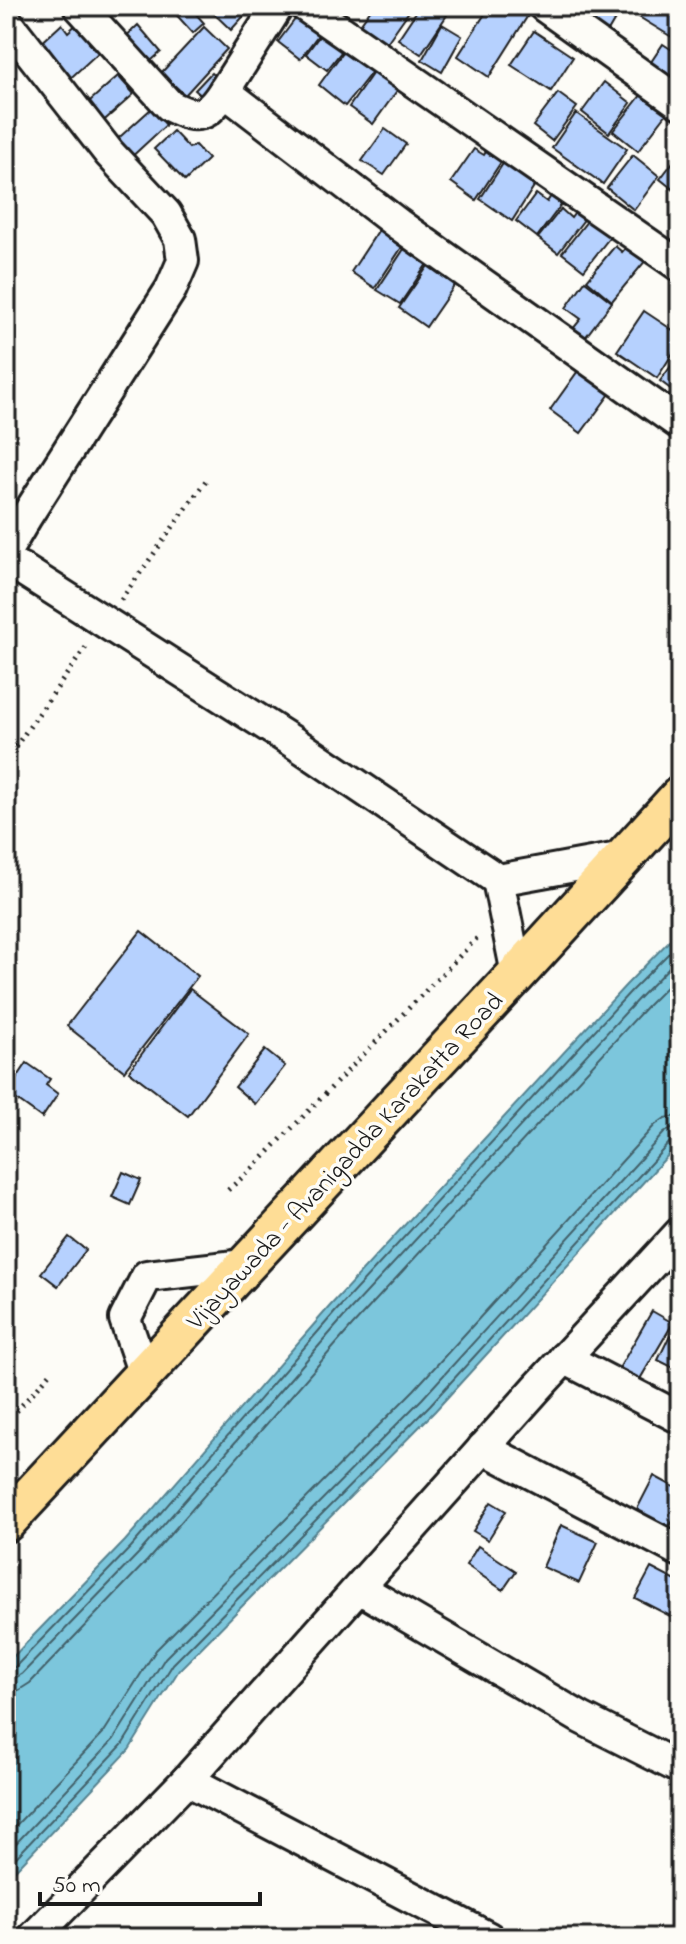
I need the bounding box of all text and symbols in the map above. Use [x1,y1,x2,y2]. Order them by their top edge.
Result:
street label: Vijayawada - Avanigadda Karakatta Road [178,984,514,1340]
scale bar [40,1856,260,1906]
text: 50 m [52,1869,101,1904]

